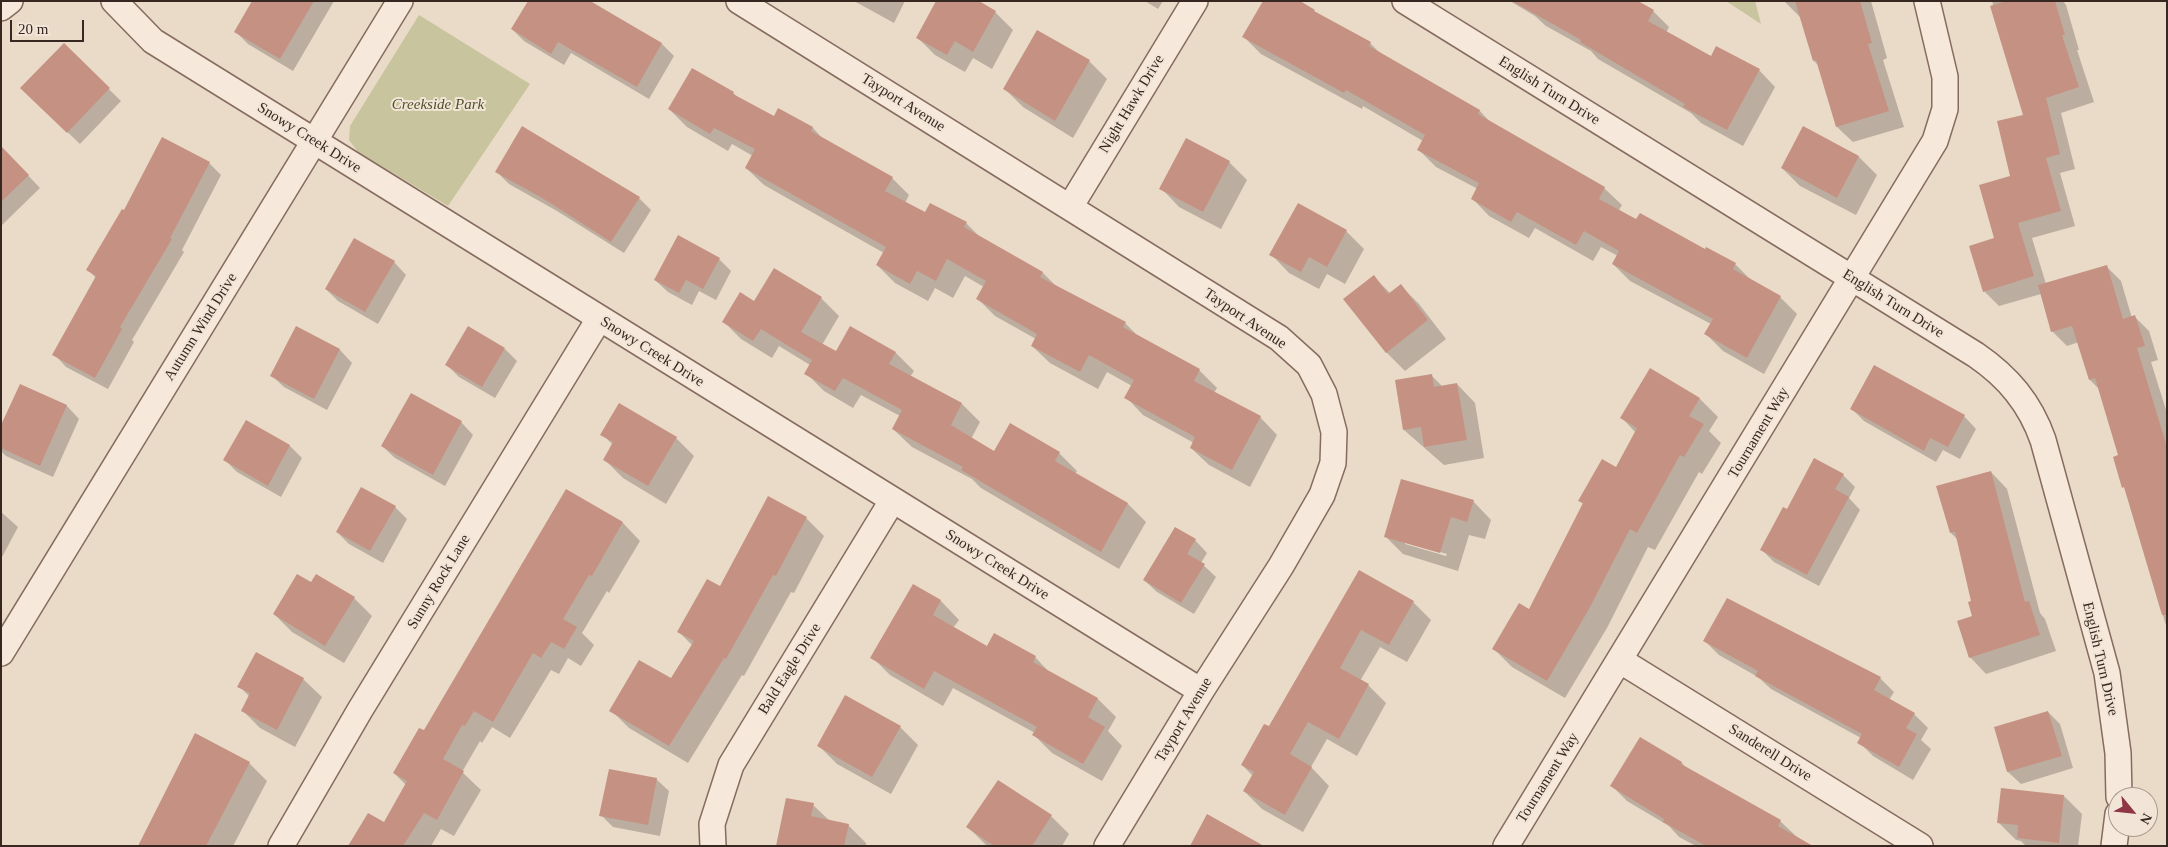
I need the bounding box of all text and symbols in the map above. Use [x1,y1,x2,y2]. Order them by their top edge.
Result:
scale bar [12,10,86,42]
text: 20 m [18,21,48,37]
street label: Night Hawk Drive [1096,52,1168,156]
street label: English Turn Drive [1495,53,1603,129]
street label: Tayport Avenue [858,70,948,136]
park label: Creekside Park [392,96,484,114]
street label: Snowy Creek Drive [254,99,364,177]
street label: English Turn Drive [1839,266,1947,342]
street label: Autumn Wind Drive [161,270,241,384]
street label: Tayport Avenue [1200,285,1290,353]
street label: Snowy Creek Drive [597,313,707,391]
street label: Tournament Way [1725,384,1793,482]
street label: Snowy Creek Drive [942,526,1052,604]
street label: Sunny Rock Lane [404,531,474,633]
street label: English Turn Drive [2078,600,2122,718]
street label: Bald Eagle Drive [755,620,825,718]
street label: Tayport Avenue [1152,674,1216,766]
street label: Sanderell Drive [1725,720,1815,786]
street label: Tournament Way [1513,730,1583,826]
north arrow [2108,787,2158,837]
text: N [2137,811,2155,827]

